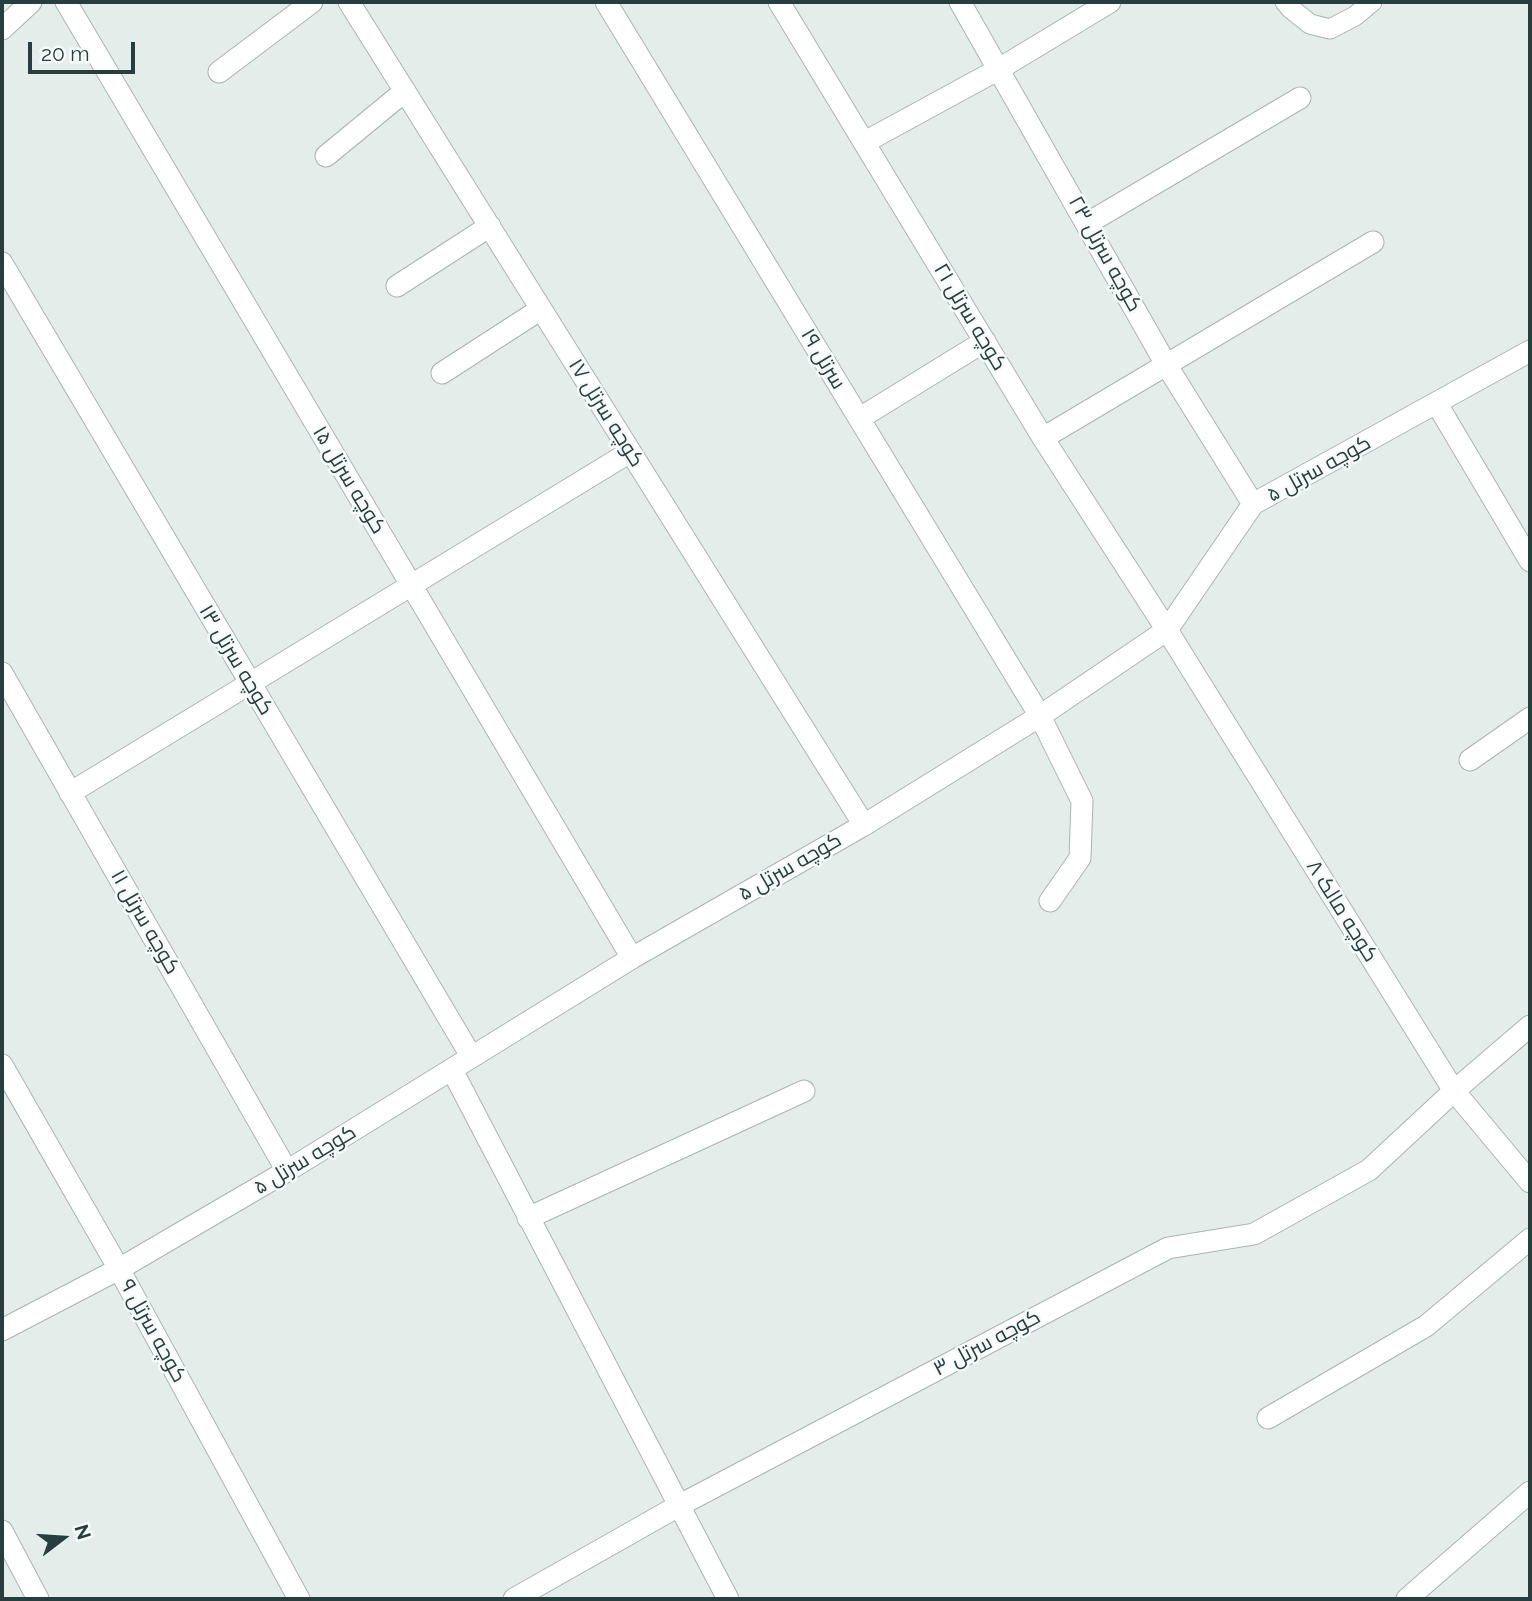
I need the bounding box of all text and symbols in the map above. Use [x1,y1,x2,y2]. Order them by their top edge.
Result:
scale bar [32,28,138,72]
text: 20 m [41,41,89,66]
street label: کوچه سرتل ۲۳ [1063,192,1147,316]
street label: کوچه سرتل ۲۱ [928,259,1012,375]
street label: سرتل ۱۹ [795,324,851,394]
street label: کوچه سرتل ۱۷ [563,354,649,472]
street label: کوچه سرتل ۱۵ [307,422,391,538]
street label: کوچه سرتل ۵ [1263,430,1375,508]
street label: کوچه سرتل ۱۳ [193,600,279,720]
street label: کوچه سرتل ۵ [734,827,846,907]
street label: کوچه مالک ۸ [1301,855,1383,967]
street label: کوچه سرتل ۱۱ [105,865,185,979]
street label: کوچه سرتل ۵ [249,1120,361,1200]
street label: کوچه سرتل ۹ [114,1275,192,1387]
street label: کوچه سرتل ۳ [929,1304,1045,1382]
north arrow [28,1503,98,1573]
text: N [70,1522,96,1542]

